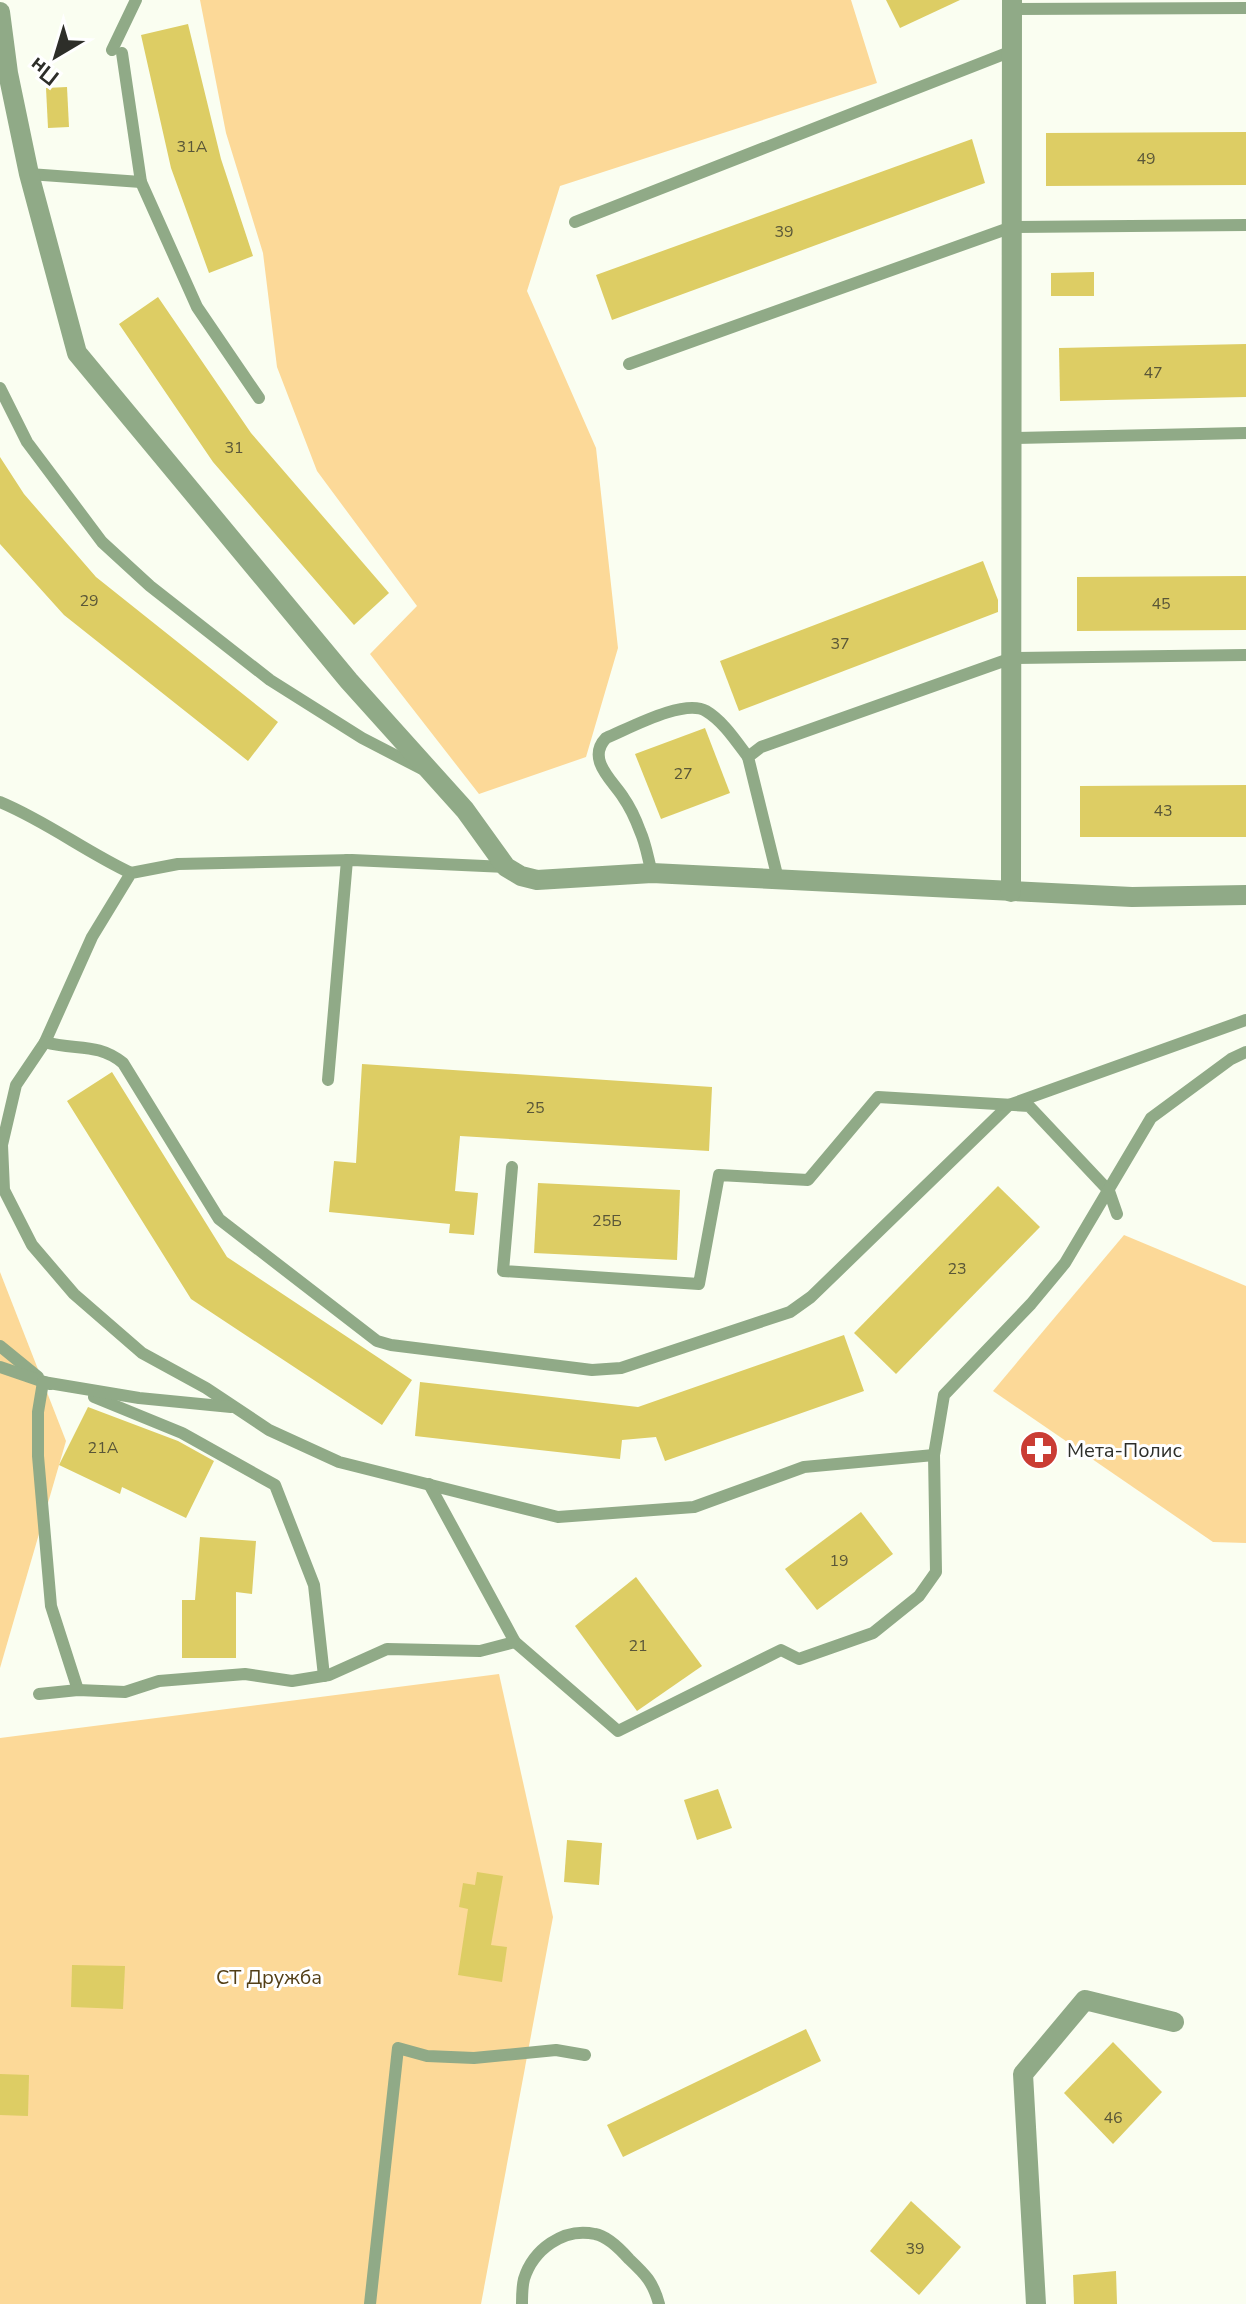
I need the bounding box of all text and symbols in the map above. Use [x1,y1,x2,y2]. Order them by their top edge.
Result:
north arrow [16,16,96,96]
text: Пн [23,50,65,92]
house number: 31А [177,136,208,158]
house number: 49 [1136,148,1156,170]
house number: 39 [774,221,794,243]
house number: 47 [1143,362,1163,384]
house number: 31 [224,437,244,459]
house number: 29 [79,590,99,612]
house number: 45 [1151,593,1171,615]
house number: 37 [830,633,850,655]
house number: 27 [673,763,693,785]
house number: 43 [1153,800,1173,822]
house number: 25 [525,1097,545,1119]
house number: 25Б [592,1210,622,1232]
house number: 23 [947,1258,967,1280]
pharmacy icon: Мета-Полис [1018,1429,1060,1471]
house number: 21А [88,1437,119,1459]
place label: Мета-Полис [1067,1437,1182,1464]
house number: 19 [829,1550,849,1572]
house number: 21 [628,1635,648,1657]
park label: СТ Дружба [216,1964,322,1991]
house number: 46 [1103,2107,1123,2129]
house number: 39 [905,2238,925,2260]

